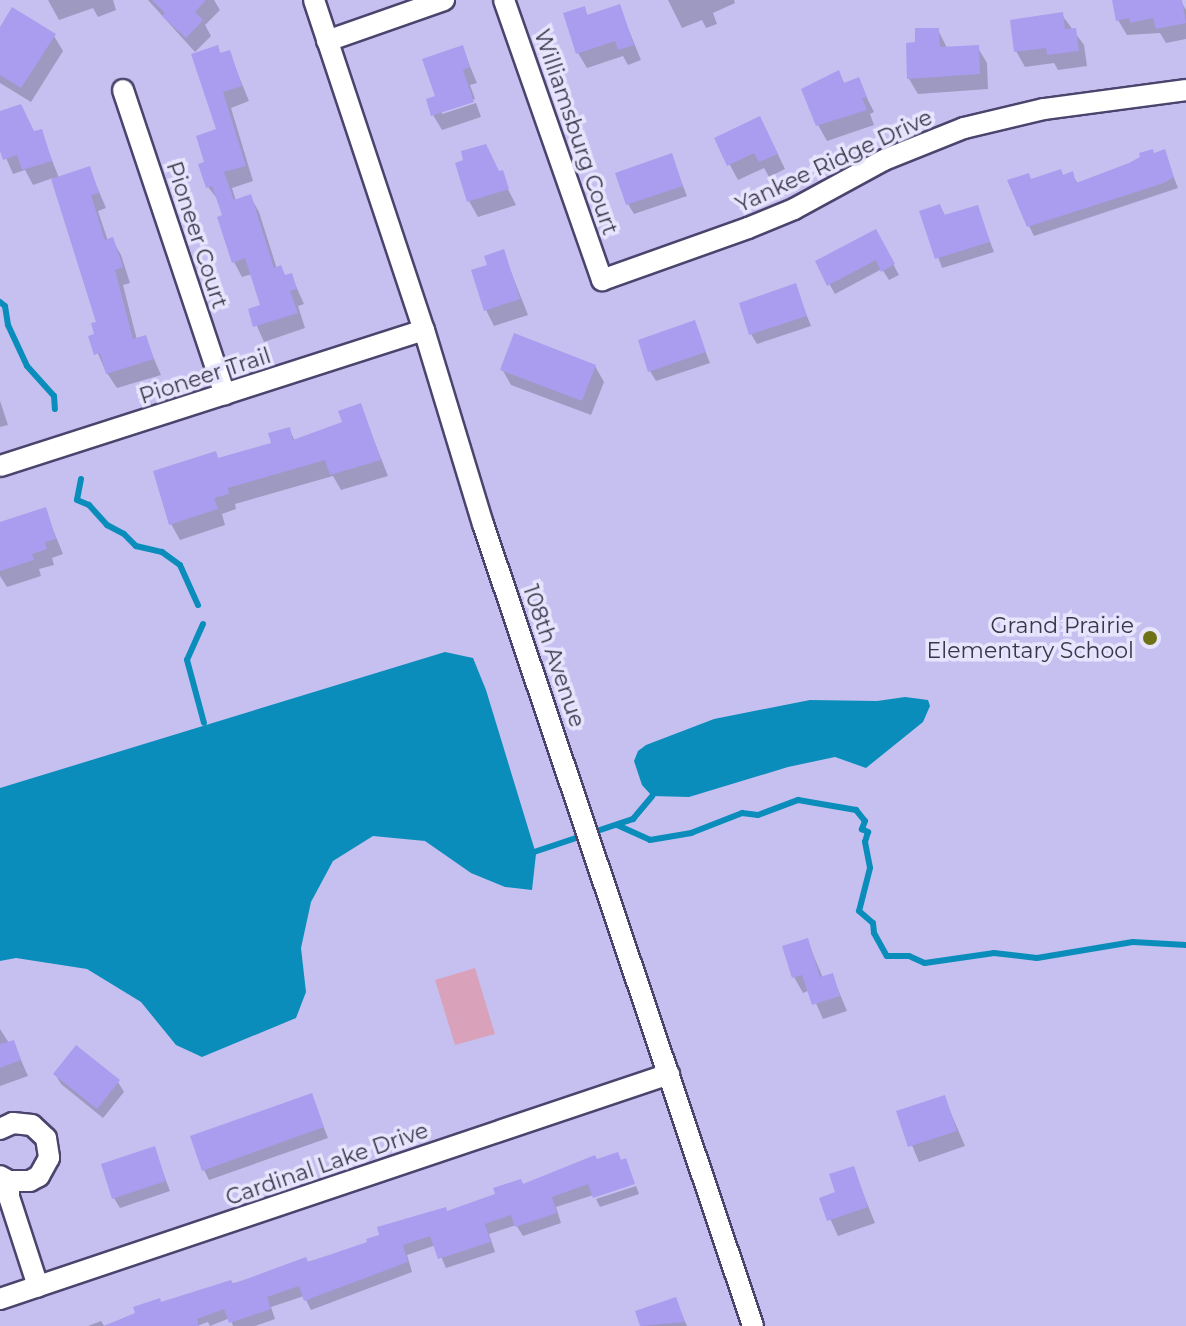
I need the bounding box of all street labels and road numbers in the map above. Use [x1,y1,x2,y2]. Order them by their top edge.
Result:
street label: Williamsburg Court [528,26,624,238]
street label: Yankee Ridge Drive [731,104,937,218]
street label: Pioneer Court [161,158,233,312]
street label: Pioneer Trail [136,342,274,410]
street label: 108th Avenue [517,581,591,731]
street label: Cardinal Lake Drive [222,1117,432,1211]

